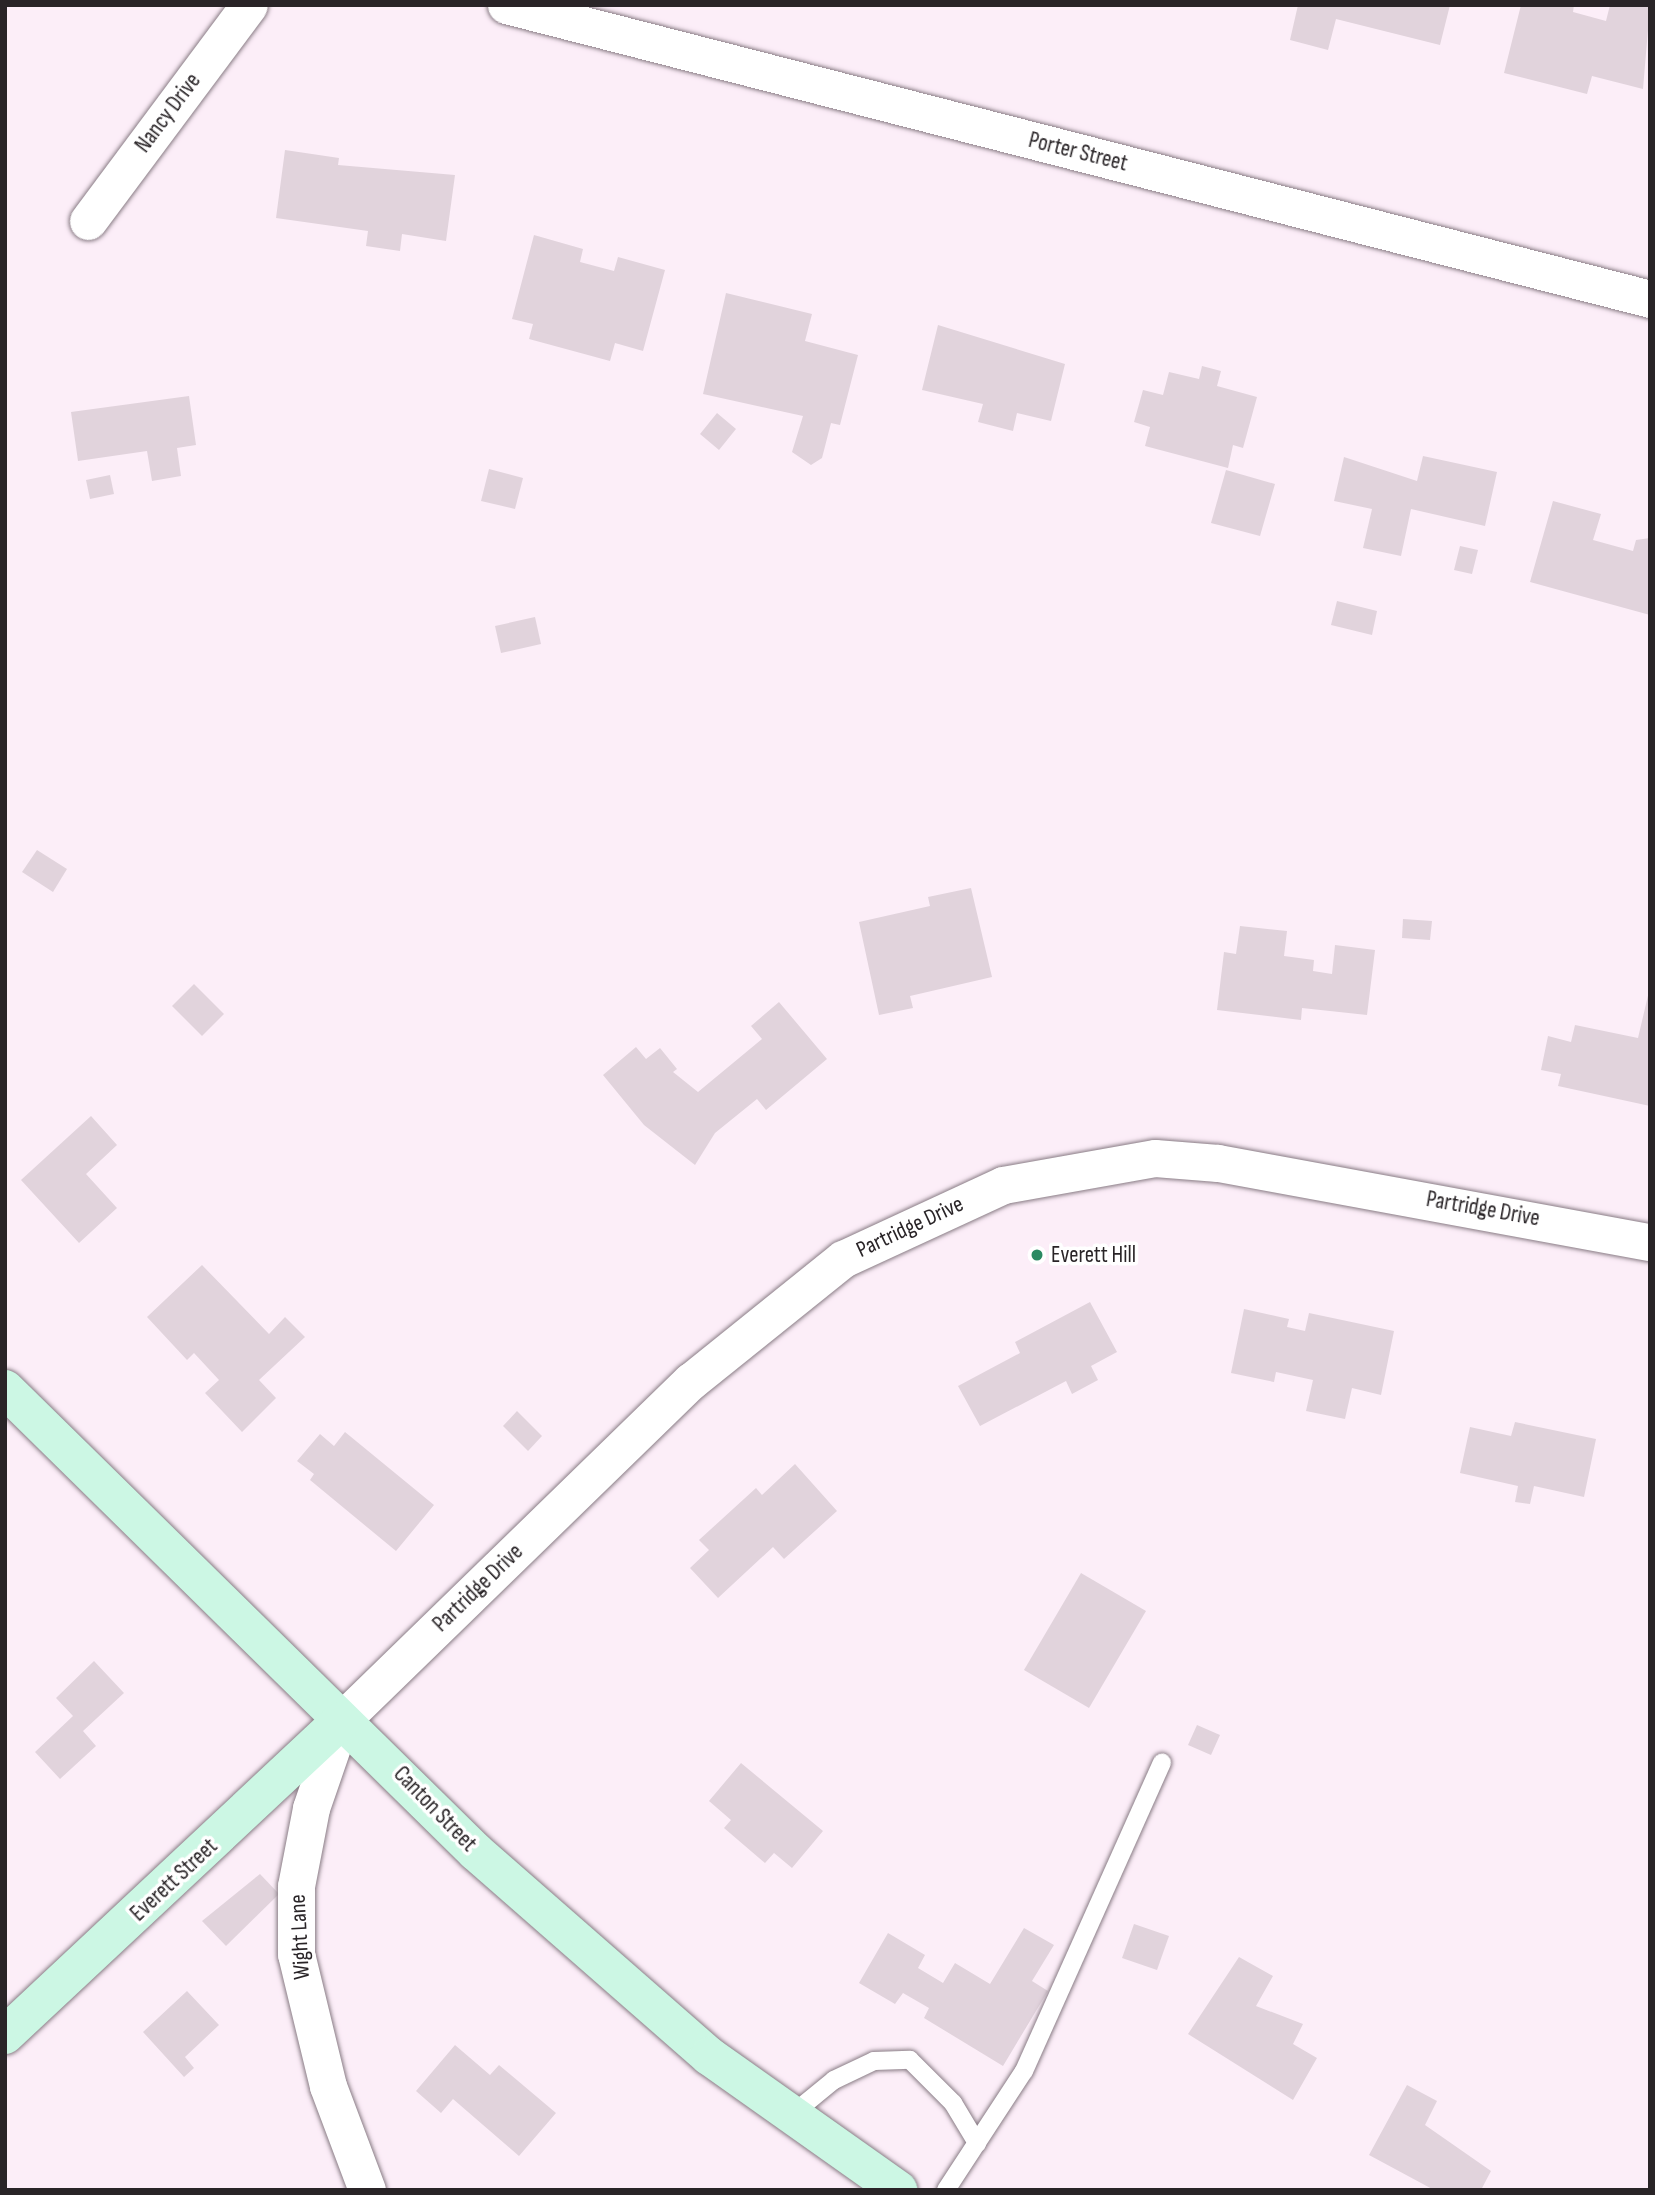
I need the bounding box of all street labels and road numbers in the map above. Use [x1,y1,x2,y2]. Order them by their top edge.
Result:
street label: Nancy Drive [129,68,207,158]
street label: Porter Street [1026,126,1130,178]
street label: Partridge Drive [1424,1185,1542,1233]
street label: Partridge Drive [852,1190,968,1264]
street label: Partridge Drive [427,1538,529,1638]
street label: Canton Street [388,1761,482,1857]
street label: Everett Street [125,1833,223,1927]
street label: Wight Lane [284,1894,316,1980]

